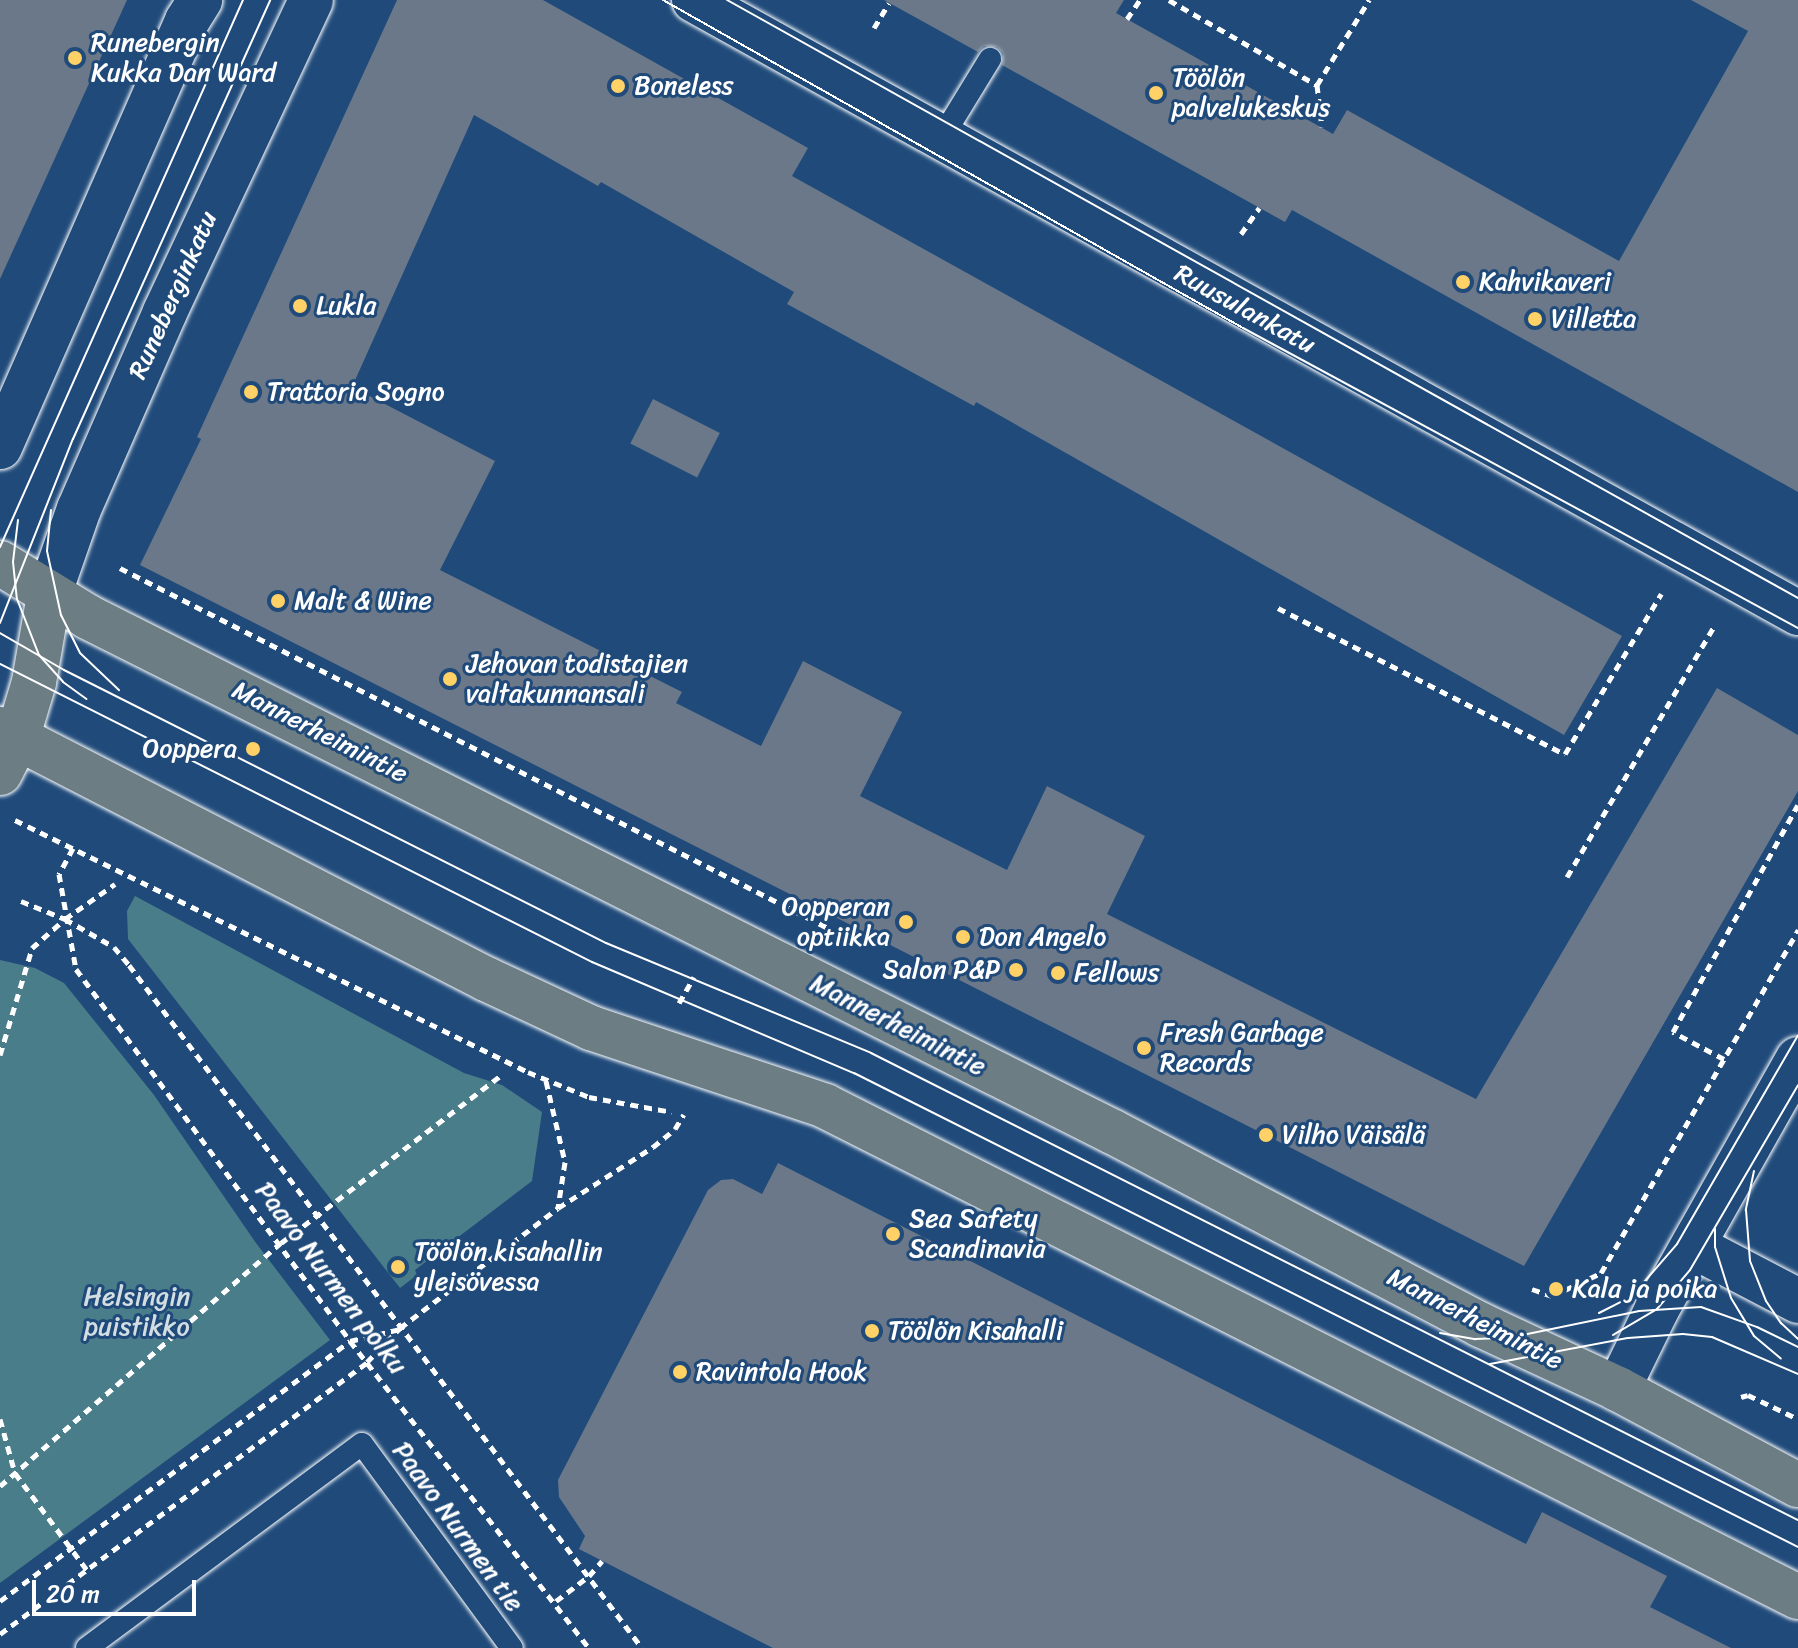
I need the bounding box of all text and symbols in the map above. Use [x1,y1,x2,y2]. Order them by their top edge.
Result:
place label: Runebergin Kukka Dan Ward [91,27,275,88]
marker: Runebergin Kukka Dan Ward [66,49,84,67]
place label: Töölön palvelukeskus [1172,62,1331,124]
place label: Boneless [634,70,734,102]
marker: Boneless [609,77,627,95]
marker: Töölön palvelukeskus [1147,84,1165,102]
street label: Runeberginkatu [122,206,224,384]
street label: Ruusulankatu [1169,257,1321,361]
place label: Kahvikaveri [1479,266,1611,298]
marker: Kahvikaveri [1454,273,1472,291]
place label: Lukla [316,290,376,322]
marker: Lukla [291,297,309,315]
place label: Villetta [1551,303,1636,335]
marker: Villetta [1526,310,1544,328]
place label: Trattoria Sogno [267,376,445,408]
marker: Trattoria Sogno [242,383,260,401]
place label: Malt & Wine [294,585,432,617]
marker: Malt & Wine [269,592,287,610]
place label: Jehovan todistajien valtakunnansali [466,648,688,710]
marker: Jehovan todistajien valtakunnansali [441,670,459,688]
street label: Mannerheimintie [227,674,413,790]
place label: Ooppera [142,733,237,765]
marker: Ooppera [244,740,262,758]
place label: Oopperan optiikka [781,891,890,952]
marker: Oopperan optiikka [897,913,915,931]
place label: Don Angelo [979,921,1107,953]
marker: Don Angelo [954,928,972,946]
place label: Salon P&P [882,954,1000,986]
place label: Fellows [1074,957,1159,989]
marker: Salon P&P [1007,961,1025,979]
marker: Fellows [1049,964,1067,982]
street label: Mannerheimintie [805,967,991,1083]
place label: Fresh Garbage Records [1160,1017,1323,1078]
marker: Fresh Garbage Records [1135,1039,1153,1057]
place label: Vilho Väisälä [1282,1119,1425,1151]
marker: Vilho Väisälä [1257,1126,1275,1144]
street label: Paavo Nurmen polku [249,1176,413,1380]
place label: Sea Safety Scandinavia [909,1203,1046,1264]
marker: Sea Safety Scandinavia [884,1225,902,1243]
place label: Töölön kisahallin yleisövessa [414,1236,603,1298]
marker: Töölön kisahallin yleisövessa [389,1258,407,1276]
street label: Mannerheimintie [1382,1261,1568,1377]
place label: Kala ja poika [1572,1273,1717,1305]
marker: Kala ja poika [1547,1280,1565,1298]
park label: Helsingin puistikko [84,1281,190,1342]
place label: Töölön Kisahalli [888,1315,1065,1347]
marker: Töölön Kisahalli [863,1322,881,1340]
place label: Ravintola Hook [696,1356,867,1388]
marker: Ravintola Hook [671,1363,689,1381]
street label: Paavo Nurmen tie [386,1436,530,1618]
scale bar [36,1564,200,1614]
text: 20 m [46,1573,100,1615]

